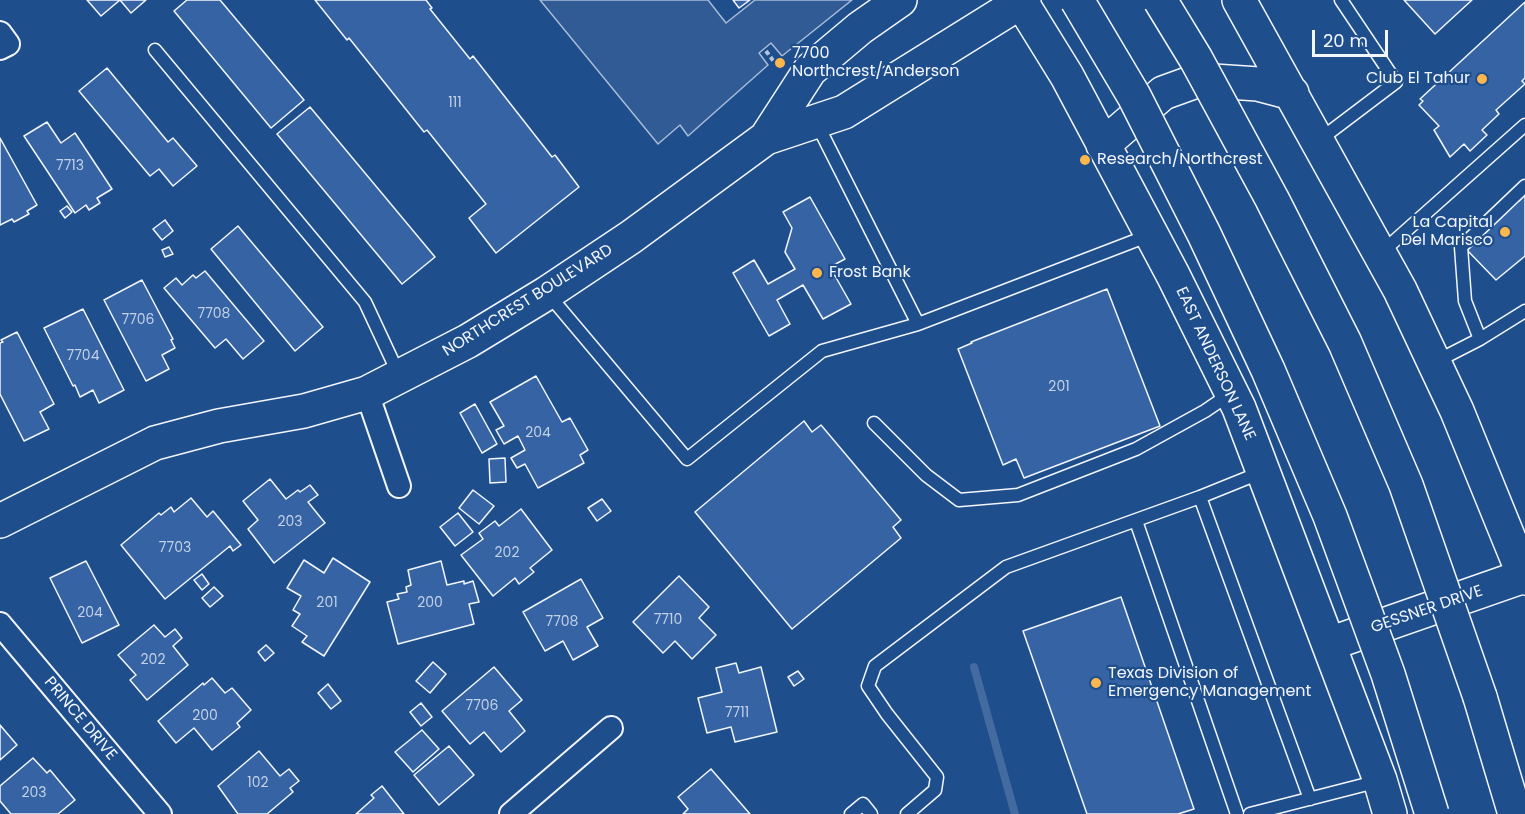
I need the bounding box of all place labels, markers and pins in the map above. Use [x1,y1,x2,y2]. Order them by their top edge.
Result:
place label: 7700 Northcrest/Anderson [792,44,959,82]
marker: 7700 Northcrest/Anderson [773,56,787,70]
place label: Club El Tahur [1366,69,1470,89]
marker: Club El Tahur [1475,72,1489,86]
place label: Research/Northcrest [1097,150,1263,170]
marker: Research/Northcrest [1078,153,1092,167]
place label: La Capital Del Marisco [1401,213,1493,251]
marker: La Capital Del Marisco [1498,225,1512,239]
place label: Frost Bank [829,263,911,283]
marker: Frost Bank [810,266,824,280]
place label: Texas Division of Emergency Management [1108,664,1311,702]
marker: Texas Division of Emergency Management [1089,676,1103,690]

